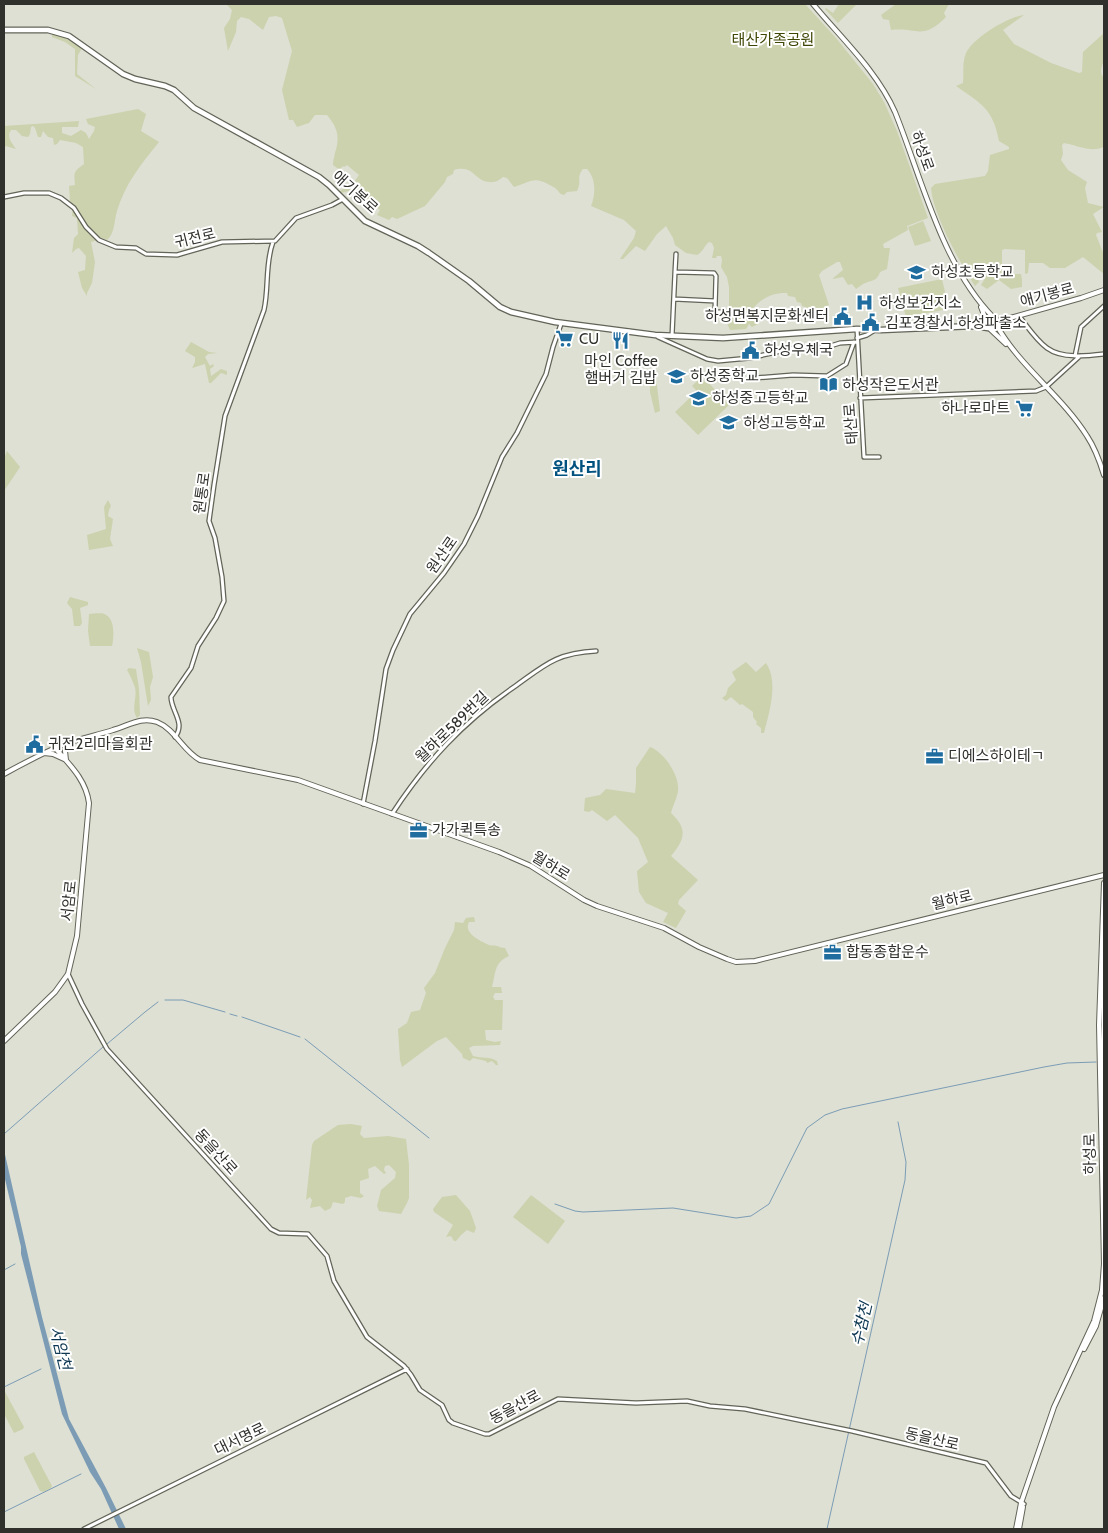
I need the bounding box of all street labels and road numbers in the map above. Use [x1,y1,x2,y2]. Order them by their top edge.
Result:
street label: 하성로 [906,128,938,174]
street label: 애기봉로 [328,167,382,217]
street label: 귀전로 [173,224,217,252]
street label: 애기봉로 [1018,279,1076,311]
street label: 태산로 [841,403,861,445]
street label: 원통로 [190,471,214,515]
street label: 원산로 [423,533,461,577]
street label: 월하로589번길 [412,688,492,766]
street label: 월하로 [529,848,573,884]
street label: 서암로 [58,879,80,923]
street label: 월하로 [930,886,974,914]
street label: 동을산로 [191,1125,241,1179]
street label: 하성로 [1081,1133,1099,1175]
street label: 동을산로 [486,1386,544,1428]
street label: 대서명로 [211,1419,269,1459]
street label: 동을산로 [903,1424,961,1454]

